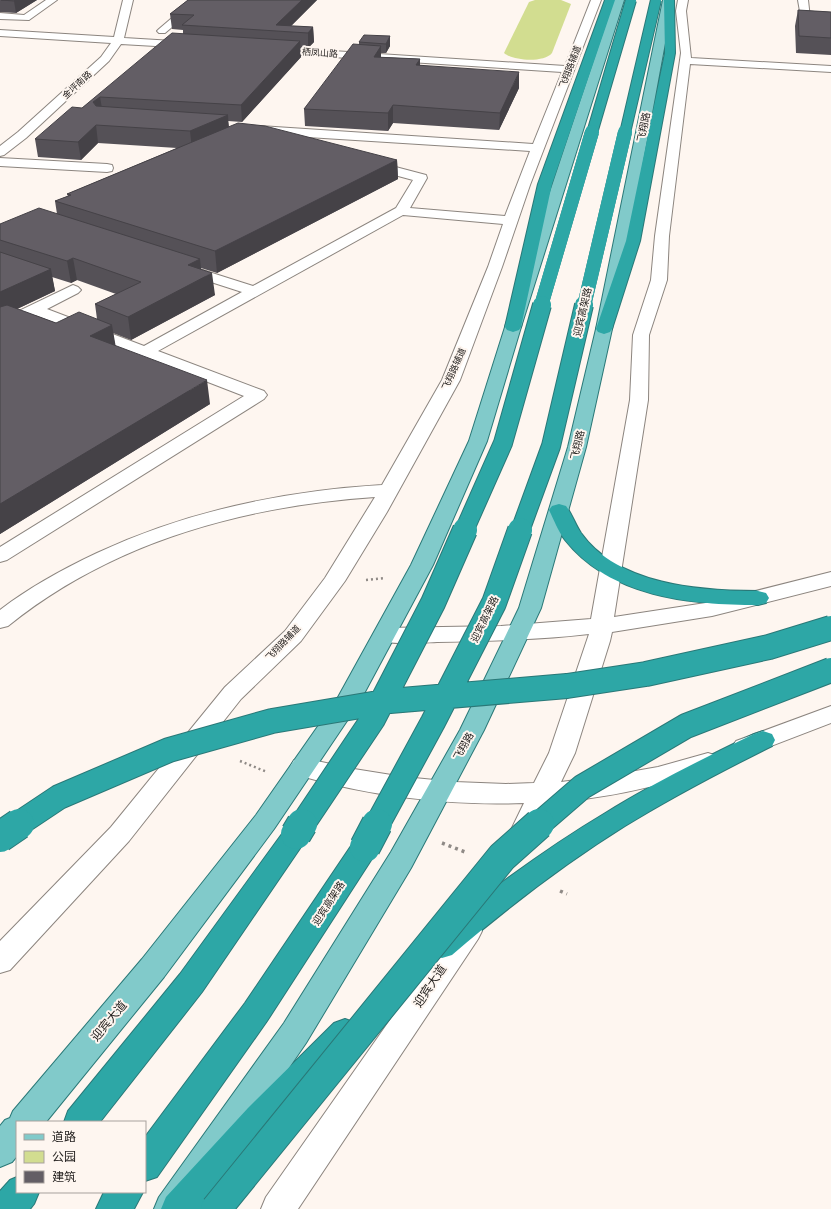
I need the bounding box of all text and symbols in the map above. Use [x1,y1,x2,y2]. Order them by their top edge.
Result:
street label: 飞翔路辅道 [556,44,583,90]
street label: 栖凤山路 [302,46,338,59]
street label: 金坪南路 [60,68,94,101]
street label: 飞翔路 [634,111,653,143]
street label: 迎宾高架路 [571,286,594,338]
street label: 飞翔路辅道 [439,346,468,392]
street label: 飞翔路 [568,429,587,461]
street label: 迎宾高架路 [468,594,501,645]
street label: 飞翔路辅道 [263,623,302,663]
street label: 飞翔路 [450,730,476,763]
street label: 迎宾高架路 [309,879,347,928]
street label: 迎宾大道 [410,962,449,1010]
street label: 迎宾大道 [87,997,130,1044]
legend [16,1121,146,1193]
text: 道路 [52,1129,76,1144]
text: 公园 [52,1149,76,1164]
text: 建筑 [52,1169,76,1184]

